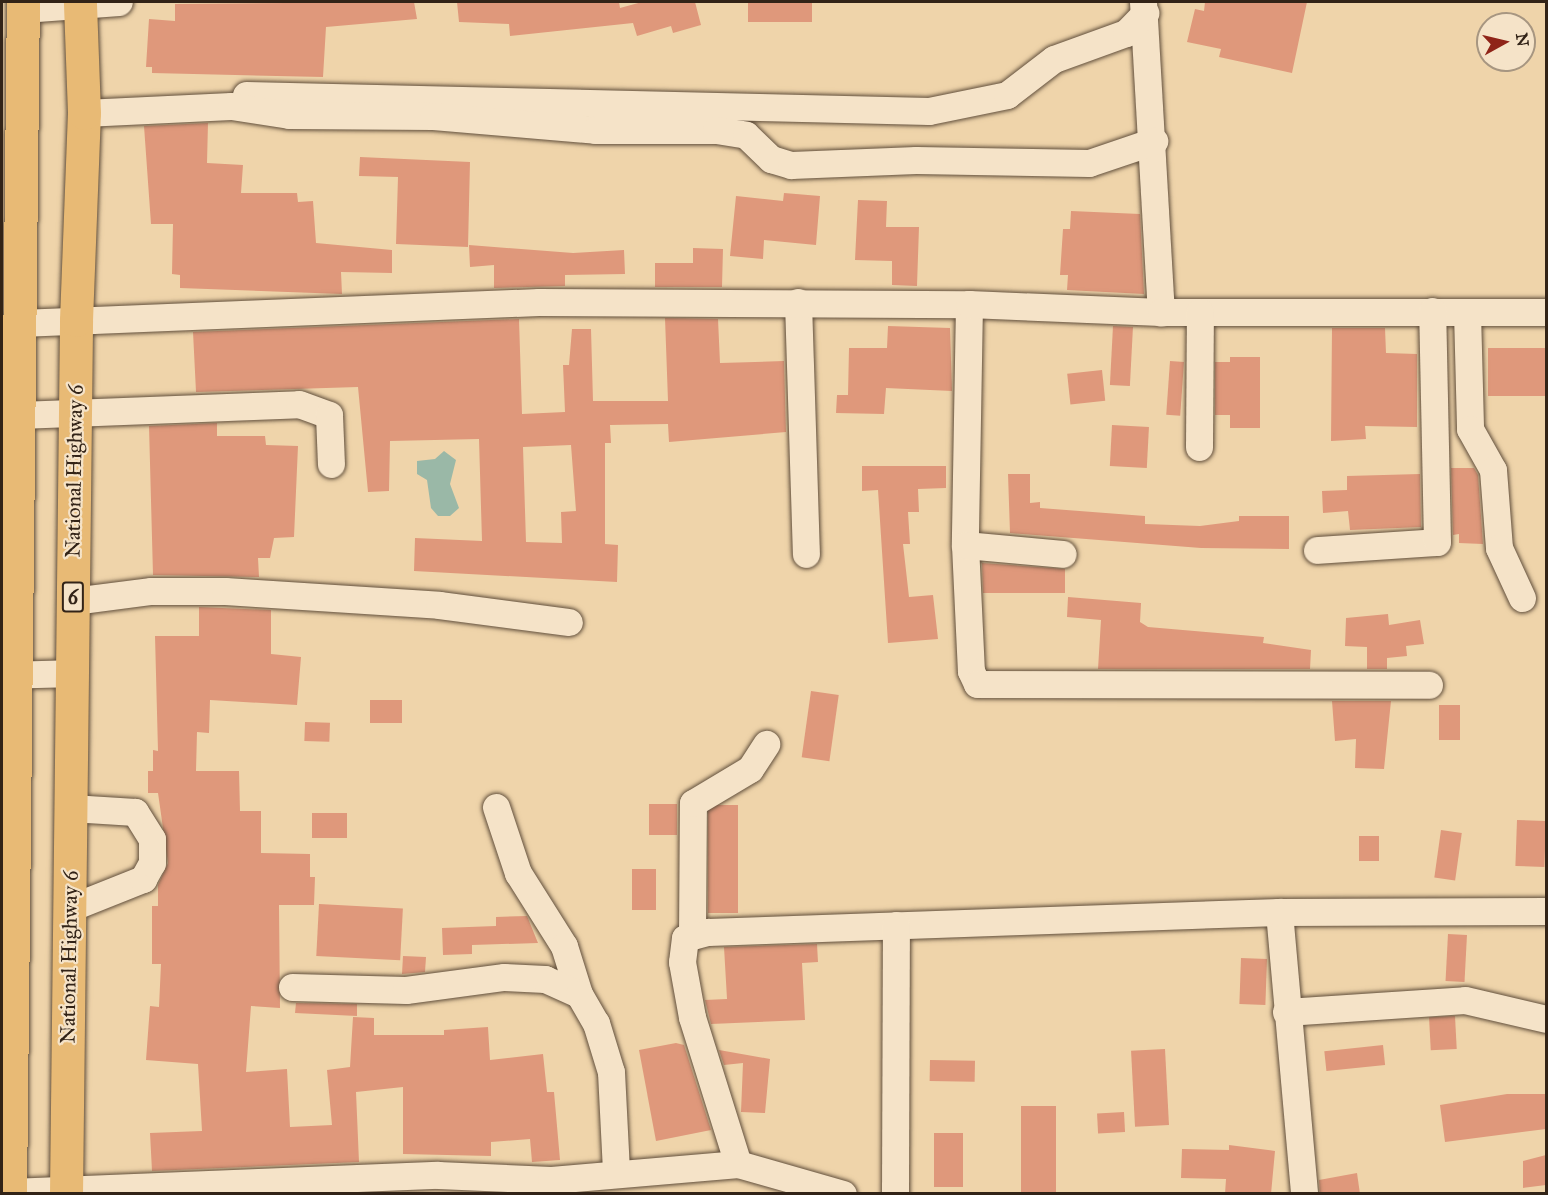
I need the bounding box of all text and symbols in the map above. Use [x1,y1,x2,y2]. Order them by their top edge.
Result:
north arrow [1476,12,1536,72]
text: N [1512,32,1533,48]
street label: National Highway 6 [60,384,88,558]
road number: 6 [61,580,85,614]
street label: National Highway 6 [55,870,83,1044]

